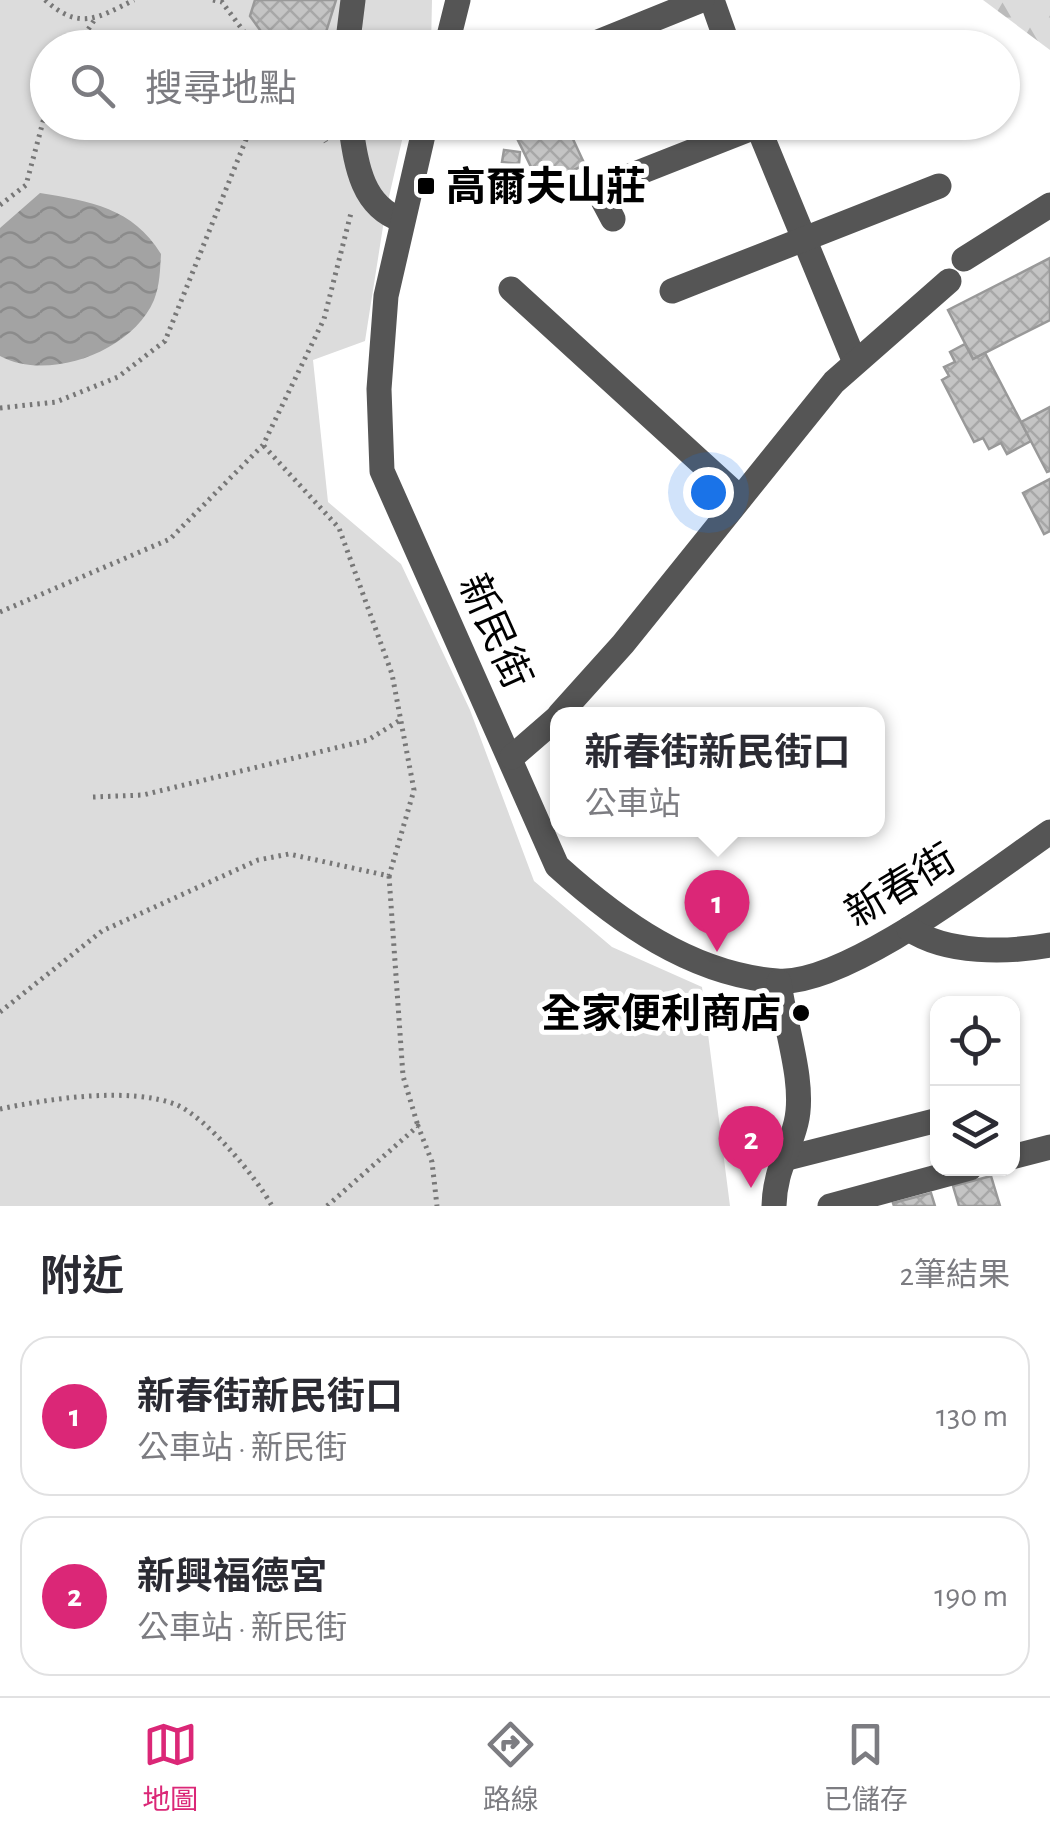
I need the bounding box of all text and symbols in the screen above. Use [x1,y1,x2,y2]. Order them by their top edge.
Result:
search box [30,30,1020,140]
icon: search [65,58,120,113]
text: 搜尋地點 [145,71,297,109]
place label: 高爾夫山莊 [446,165,646,208]
marker: 高爾夫山莊 [415,175,437,197]
your location [683,467,734,518]
street label: 新民街 [451,568,539,695]
popup [550,707,885,837]
text: 新春街新民街口 [584,735,851,773]
text: 公車站 [584,788,681,820]
street label: 新春街 [838,837,963,935]
pin: 1 [684,870,750,952]
place label: 全家便利商店 [541,992,781,1035]
map controls [930,996,1020,1176]
button: locate [930,996,1020,1086]
marker: 全家便利商店 [790,1002,812,1024]
button: layers [930,1086,1020,1176]
pin: 2 [718,1106,784,1188]
text: 附近 [40,1256,124,1298]
text: 2筆結果 [899,1259,1010,1291]
text: 新春街新民街口 [137,1379,403,1417]
text: 1 [69,1400,80,1432]
text: 130 m [936,1400,1008,1432]
text: 公車站 · 新民街 [137,1432,347,1464]
text: 新興福德宮 [137,1559,327,1597]
text: 2 [67,1580,82,1612]
text: 190 m [934,1580,1008,1612]
text: 公車站 · 新民街 [137,1612,347,1644]
tab: 地圖 [142,1717,198,1818]
tab: 路線 [483,1717,539,1818]
tab: 已儲存 [824,1717,908,1818]

